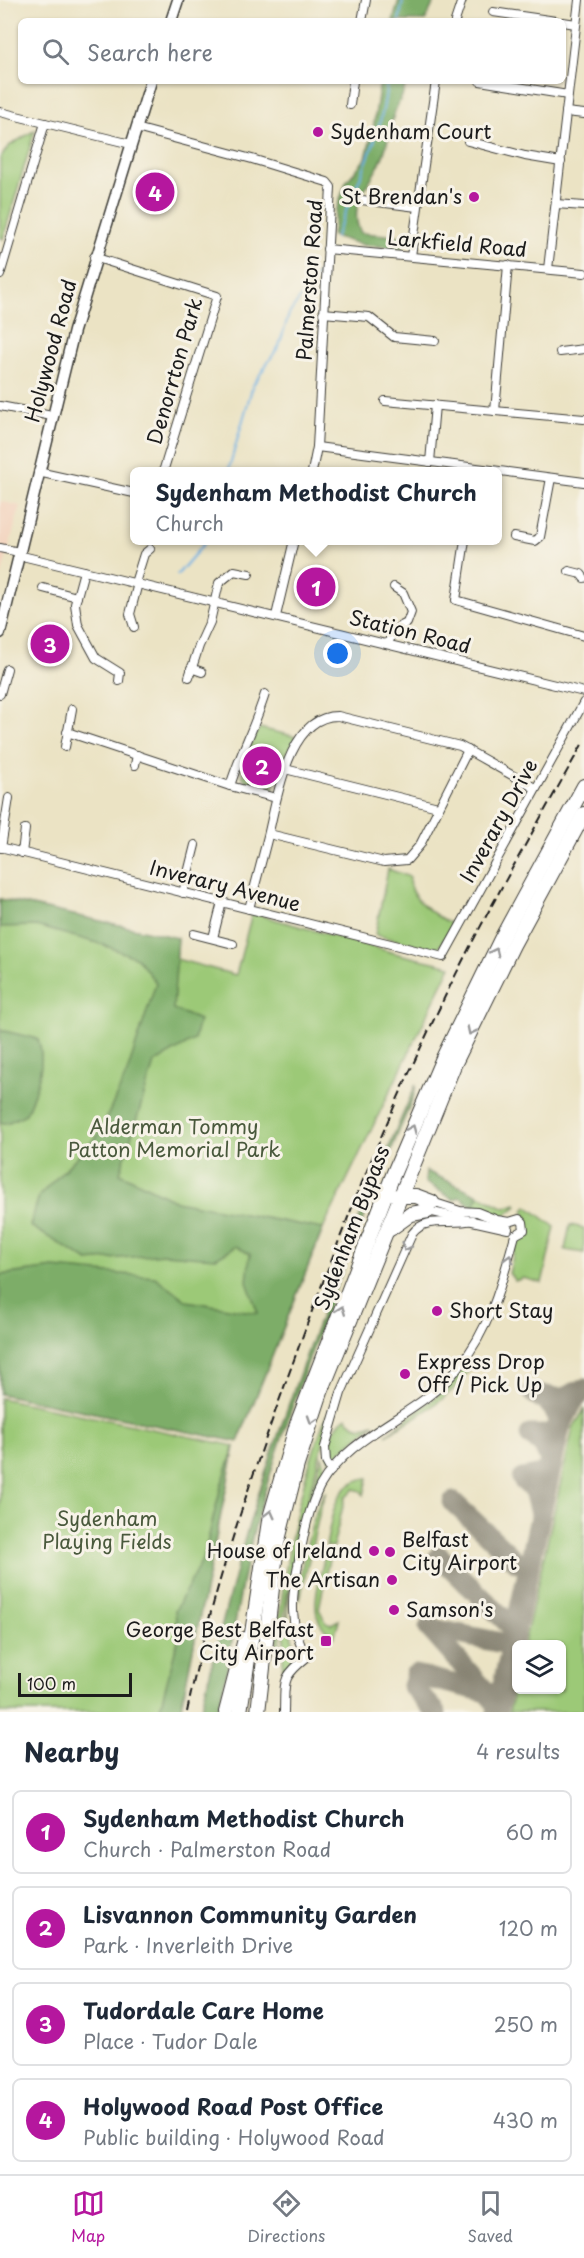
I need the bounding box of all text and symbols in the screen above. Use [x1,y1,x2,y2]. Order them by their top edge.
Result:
search box [18,18,566,84]
icon: search [39,35,72,68]
text: Search here [87,35,213,68]
place label: Sydenham Court [330,116,491,146]
marker: Sydenham Court [311,125,325,139]
pin: 4 [136,170,174,214]
place label: St Brendan's [341,181,462,211]
marker: St Brendan's [467,190,481,204]
street label: Palmerston Road [288,198,330,361]
street label: Larkfield Road [386,222,528,264]
street label: Holywood Road [17,276,84,426]
street label: Denorrton Park [139,294,209,448]
popup [130,467,502,545]
text: Sydenham Methodist Church [155,475,477,508]
text: Church [155,508,224,538]
pin: 1 [296,564,336,610]
street label: Station Road [346,601,474,661]
pin: 3 [31,622,70,666]
your location [323,639,352,668]
pin: 2 [242,744,282,789]
street label: Inverary Drive [452,753,545,888]
street label: Inverary Avenue [146,852,304,918]
one-way arrow [487,948,499,959]
one-way arrow [466,1024,478,1035]
park label: Alderman Tommy Patton Memorial Park [68,1111,280,1164]
one-way arrow [405,1124,417,1135]
street label: Sydenham Bypass [306,1141,396,1314]
one-way arrow [402,1240,414,1251]
one-way arrow [501,1254,514,1264]
place label: Short Stay [449,1295,553,1325]
marker: Short Stay [430,1304,444,1318]
one-way arrow [334,1305,346,1316]
place label: Express Drop Off / Pick Up [417,1346,545,1399]
marker: Express Drop Off / Pick Up [398,1367,412,1381]
one-way arrow [307,1414,319,1425]
park label: Sydenham Playing Fields [42,1503,172,1556]
one-way arrow [263,1509,276,1519]
place label: Belfast City Airport [402,1524,517,1577]
place label: House of Ireland [207,1535,362,1565]
marker: House of Ireland [367,1544,381,1558]
marker: Belfast City Airport [383,1545,397,1559]
place label: The Artisan [266,1564,380,1594]
marker: The Artisan [385,1573,399,1587]
place label: Samson's [406,1594,493,1624]
marker: Samson's [387,1603,401,1617]
place label: George Best Belfast City Airport [126,1614,314,1667]
marker: George Best Belfast City Airport [319,1634,333,1648]
map controls [512,1640,566,1694]
button: layers [512,1640,566,1694]
scale bar [18,1670,132,1698]
text: 100 m [27,1671,76,1695]
text: Nearby [24,1732,119,1771]
text: 4 results [476,1736,560,1766]
text: Sydenham Methodist Church [83,1801,405,1834]
text: 1 [41,1817,50,1847]
text: 60 m [506,1817,558,1847]
text: Church · Palmerston Road [83,1834,331,1864]
text: Lisvannon Community Garden [83,1897,417,1930]
text: 2 [38,1913,53,1943]
text: 120 m [499,1913,558,1943]
text: Park · Inverleith Drive [83,1930,293,1960]
text: Tudordale Care Home [83,1993,324,2026]
text: 3 [39,2009,52,2039]
text: 250 m [494,2009,558,2039]
text: Place · Tudor Dale [83,2026,258,2056]
text: Holywood Road Post Office [83,2089,383,2122]
text: 4 [39,2105,52,2135]
text: 430 m [493,2105,558,2135]
text: Public building · Holywood Road [83,2122,385,2152]
tab: Map [71,2187,105,2247]
tab: Directions [247,2187,325,2247]
tab: Saved [467,2187,513,2247]

